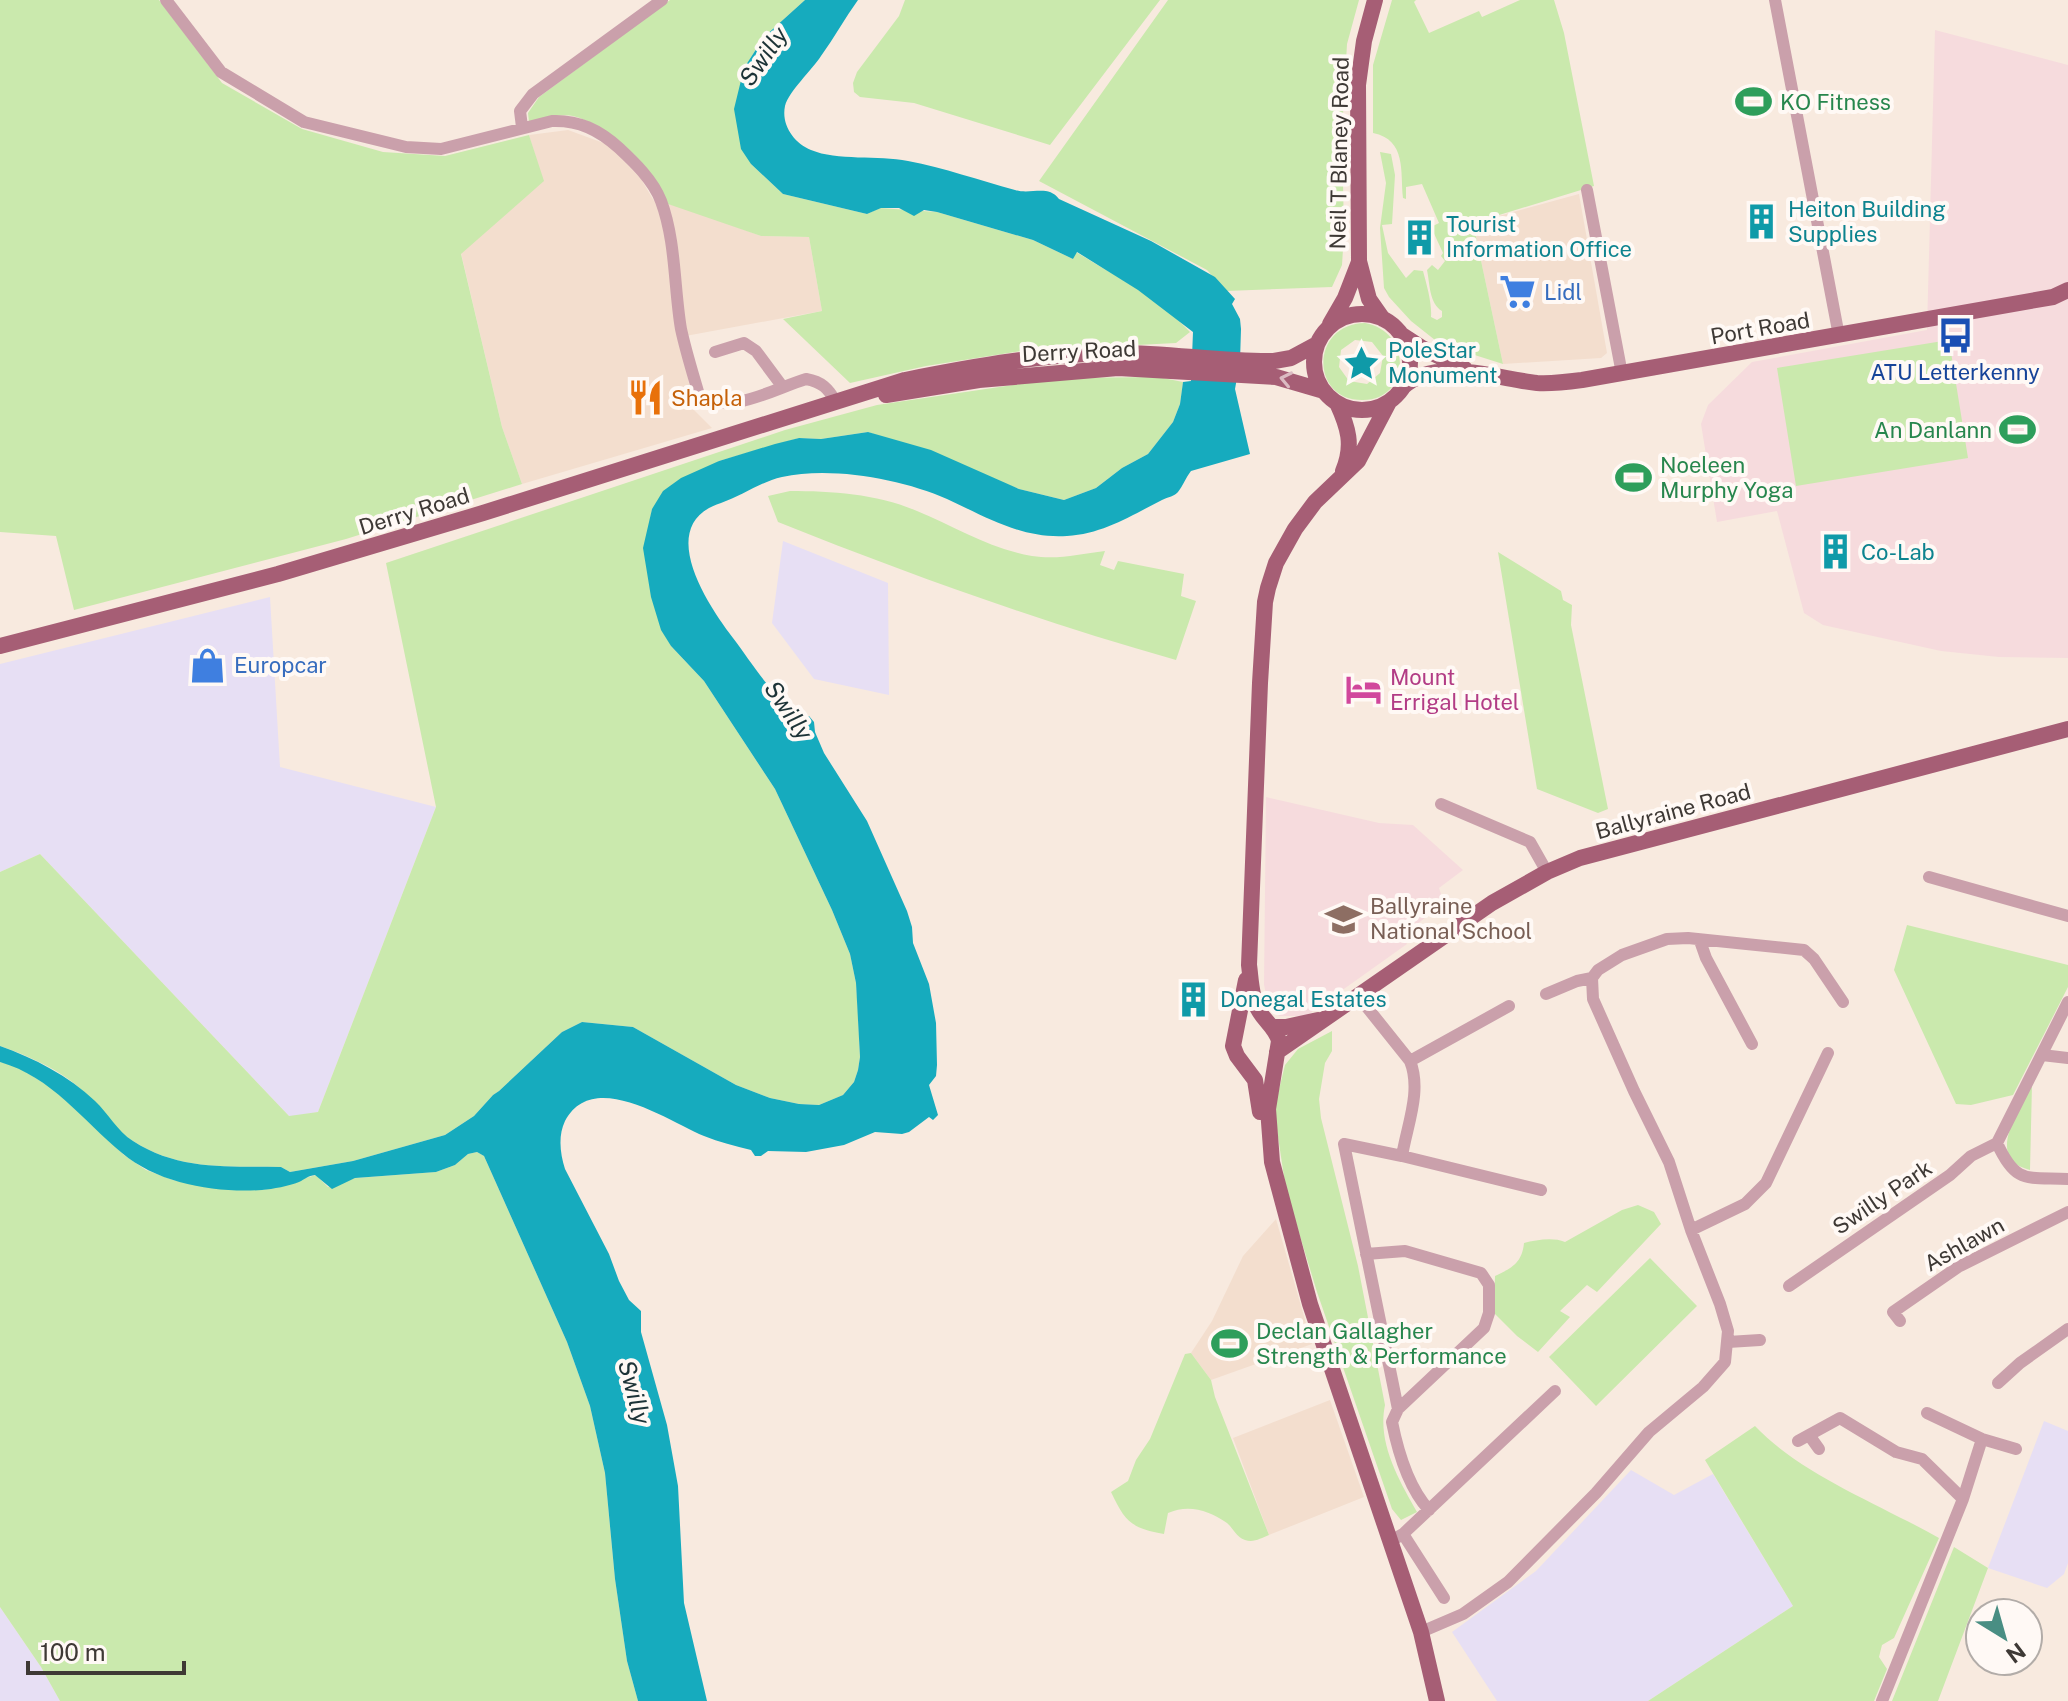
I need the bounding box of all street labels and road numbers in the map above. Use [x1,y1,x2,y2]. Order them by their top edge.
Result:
street label: Neil T Blaney Road [1324,57,1354,249]
street label: Port Road [1708,306,1812,350]
street label: Derry Road [1021,335,1137,367]
street label: Derry Road [356,482,472,540]
street label: Ballyraine Road [1593,778,1753,844]
street label: Swilly Park [1827,1154,1937,1240]
street label: Ashlawn [1920,1211,2008,1277]

